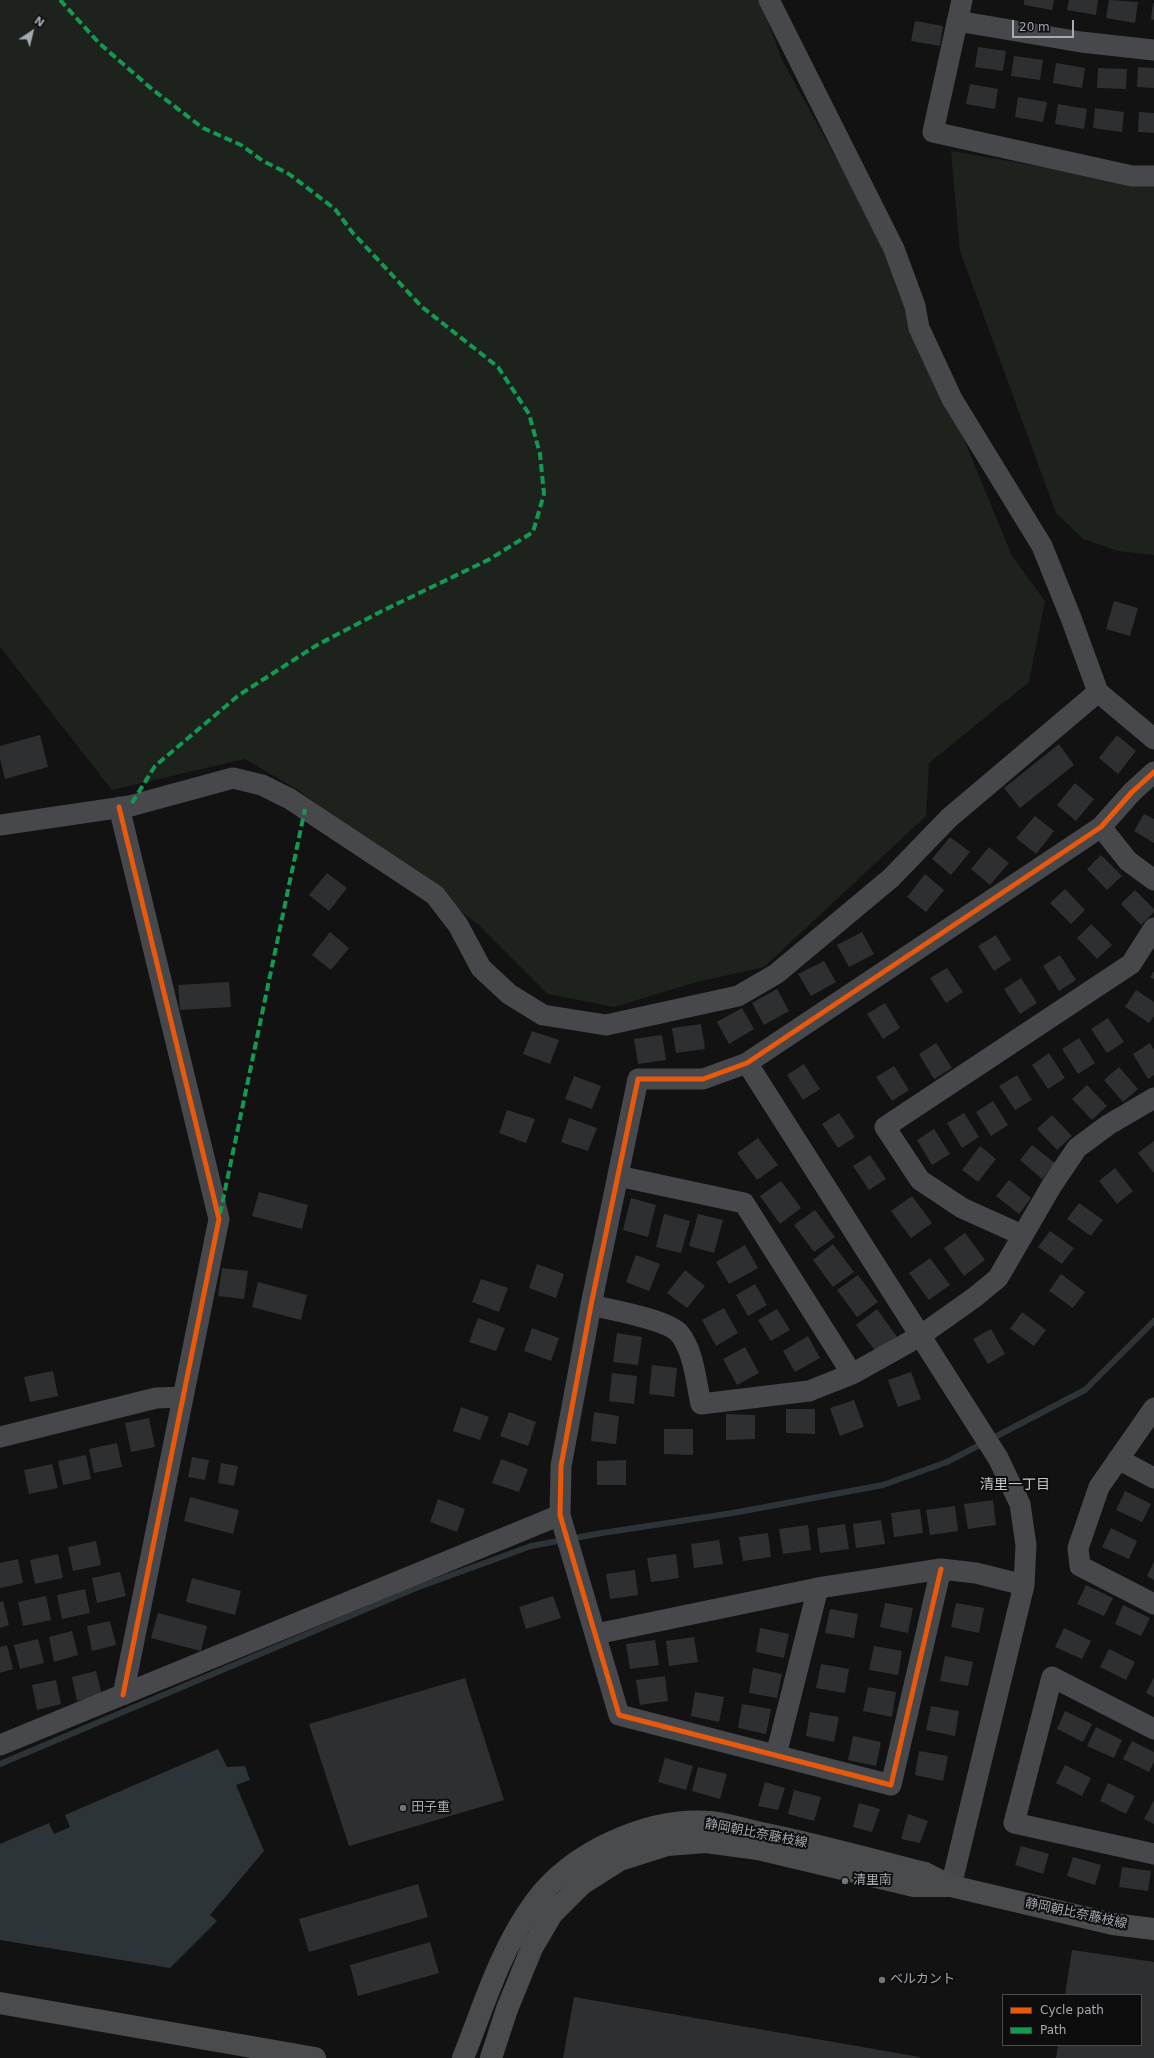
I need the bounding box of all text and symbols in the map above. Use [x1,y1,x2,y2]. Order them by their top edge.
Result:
north arrow [12,12,52,52]
scale bar [1014,12,1076,38]
text: N [32,14,47,30]
text: 20 m [1019,20,1050,34]
district label: 清里一丁目 [980,1477,1050,1493]
place label: 田子重 [411,1800,450,1816]
marker: 田子重 [398,1803,408,1813]
street label: 静岡朝比奈藤枝線 [703,1816,809,1852]
place label: 清里南 [853,1873,892,1889]
marker: 清里南 [840,1876,850,1886]
street label: 静岡朝比奈藤枝線 [1024,1896,1128,1932]
place label: ベルカント [890,1972,955,1988]
marker: ベルカント [877,1975,887,1985]
legend [1002,1994,1142,2046]
text: Cycle path [1040,2003,1104,2017]
text: Path [1040,2023,1066,2037]

